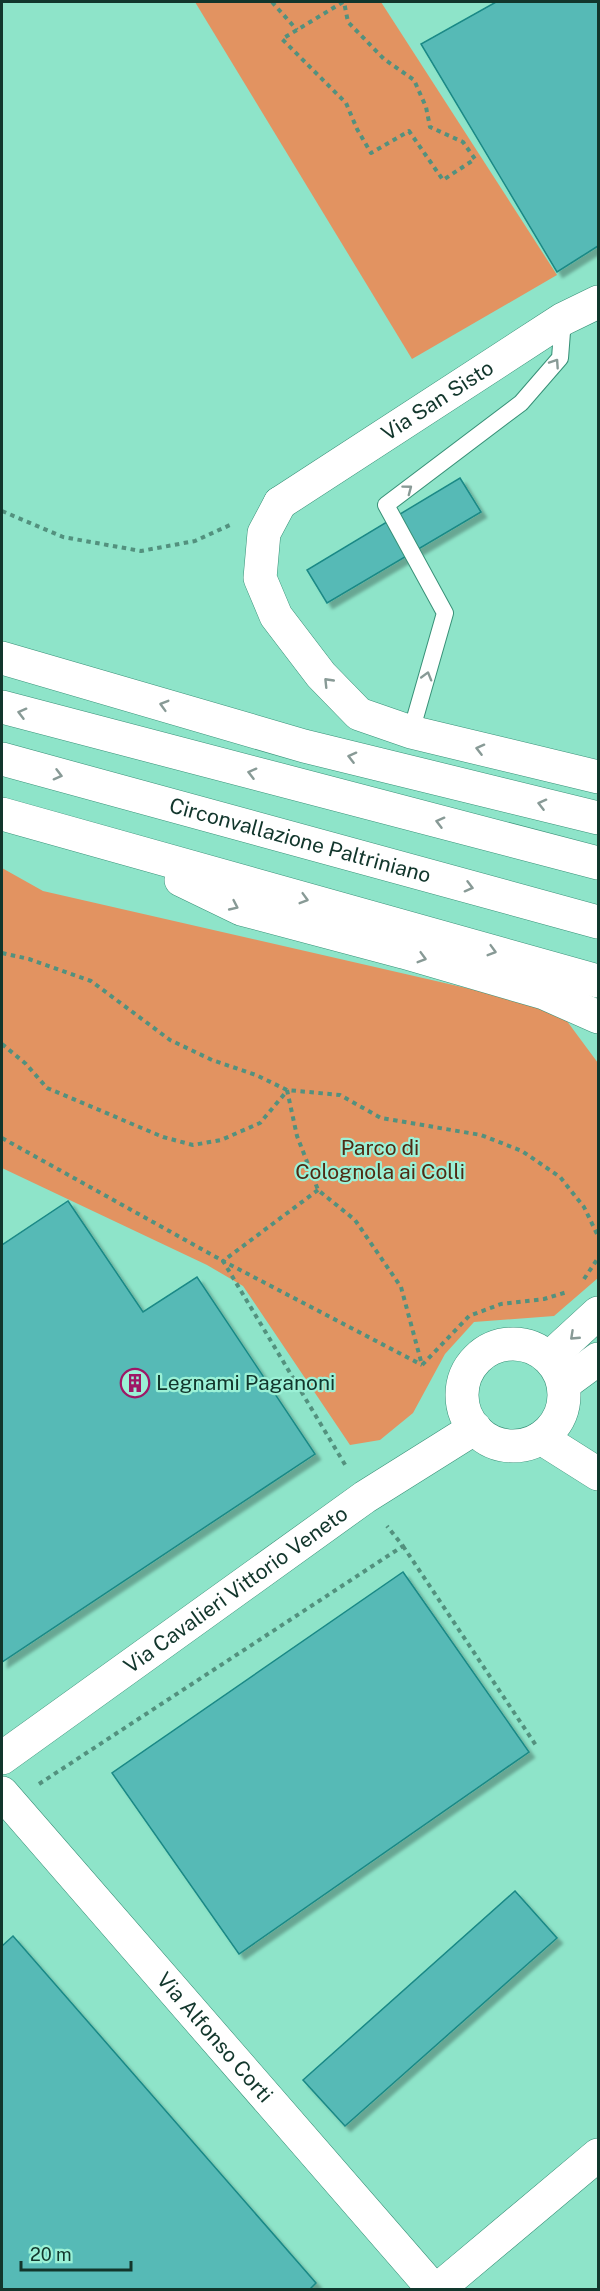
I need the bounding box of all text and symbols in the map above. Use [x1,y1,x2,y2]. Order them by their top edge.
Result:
street label: Via San Sisto [377,355,498,446]
one-way arrow [548,358,559,369]
one-way arrow [401,485,412,496]
one-way arrow [420,671,433,681]
one-way arrow [324,678,335,689]
one-way arrow [160,700,170,712]
one-way arrow [17,707,27,720]
one-way arrow [476,743,486,756]
one-way arrow [348,752,358,765]
one-way arrow [53,767,63,780]
one-way arrow [247,767,257,780]
street label: Circonvallazione Paltriniano [167,792,434,888]
one-way arrow [537,798,547,811]
one-way arrow [435,817,446,829]
one-way arrow [464,879,474,892]
one-way arrow [299,891,309,904]
one-way arrow [228,898,239,910]
one-way arrow [487,944,497,957]
one-way arrow [416,951,427,963]
park label: Parco di Colognola ai Colli [295,1135,465,1184]
one-way arrow [570,1328,581,1339]
building icon: Legnami Paganoni [119,1367,151,1399]
place label: Legnami Paganoni [156,1370,335,1395]
street label: Via Cavalieri Vittorio Veneto [119,1501,352,1678]
street label: Via Alfonso Corti [152,1967,278,2107]
scale bar [21,2234,130,2272]
text: 20 m [30,2244,72,2265]

